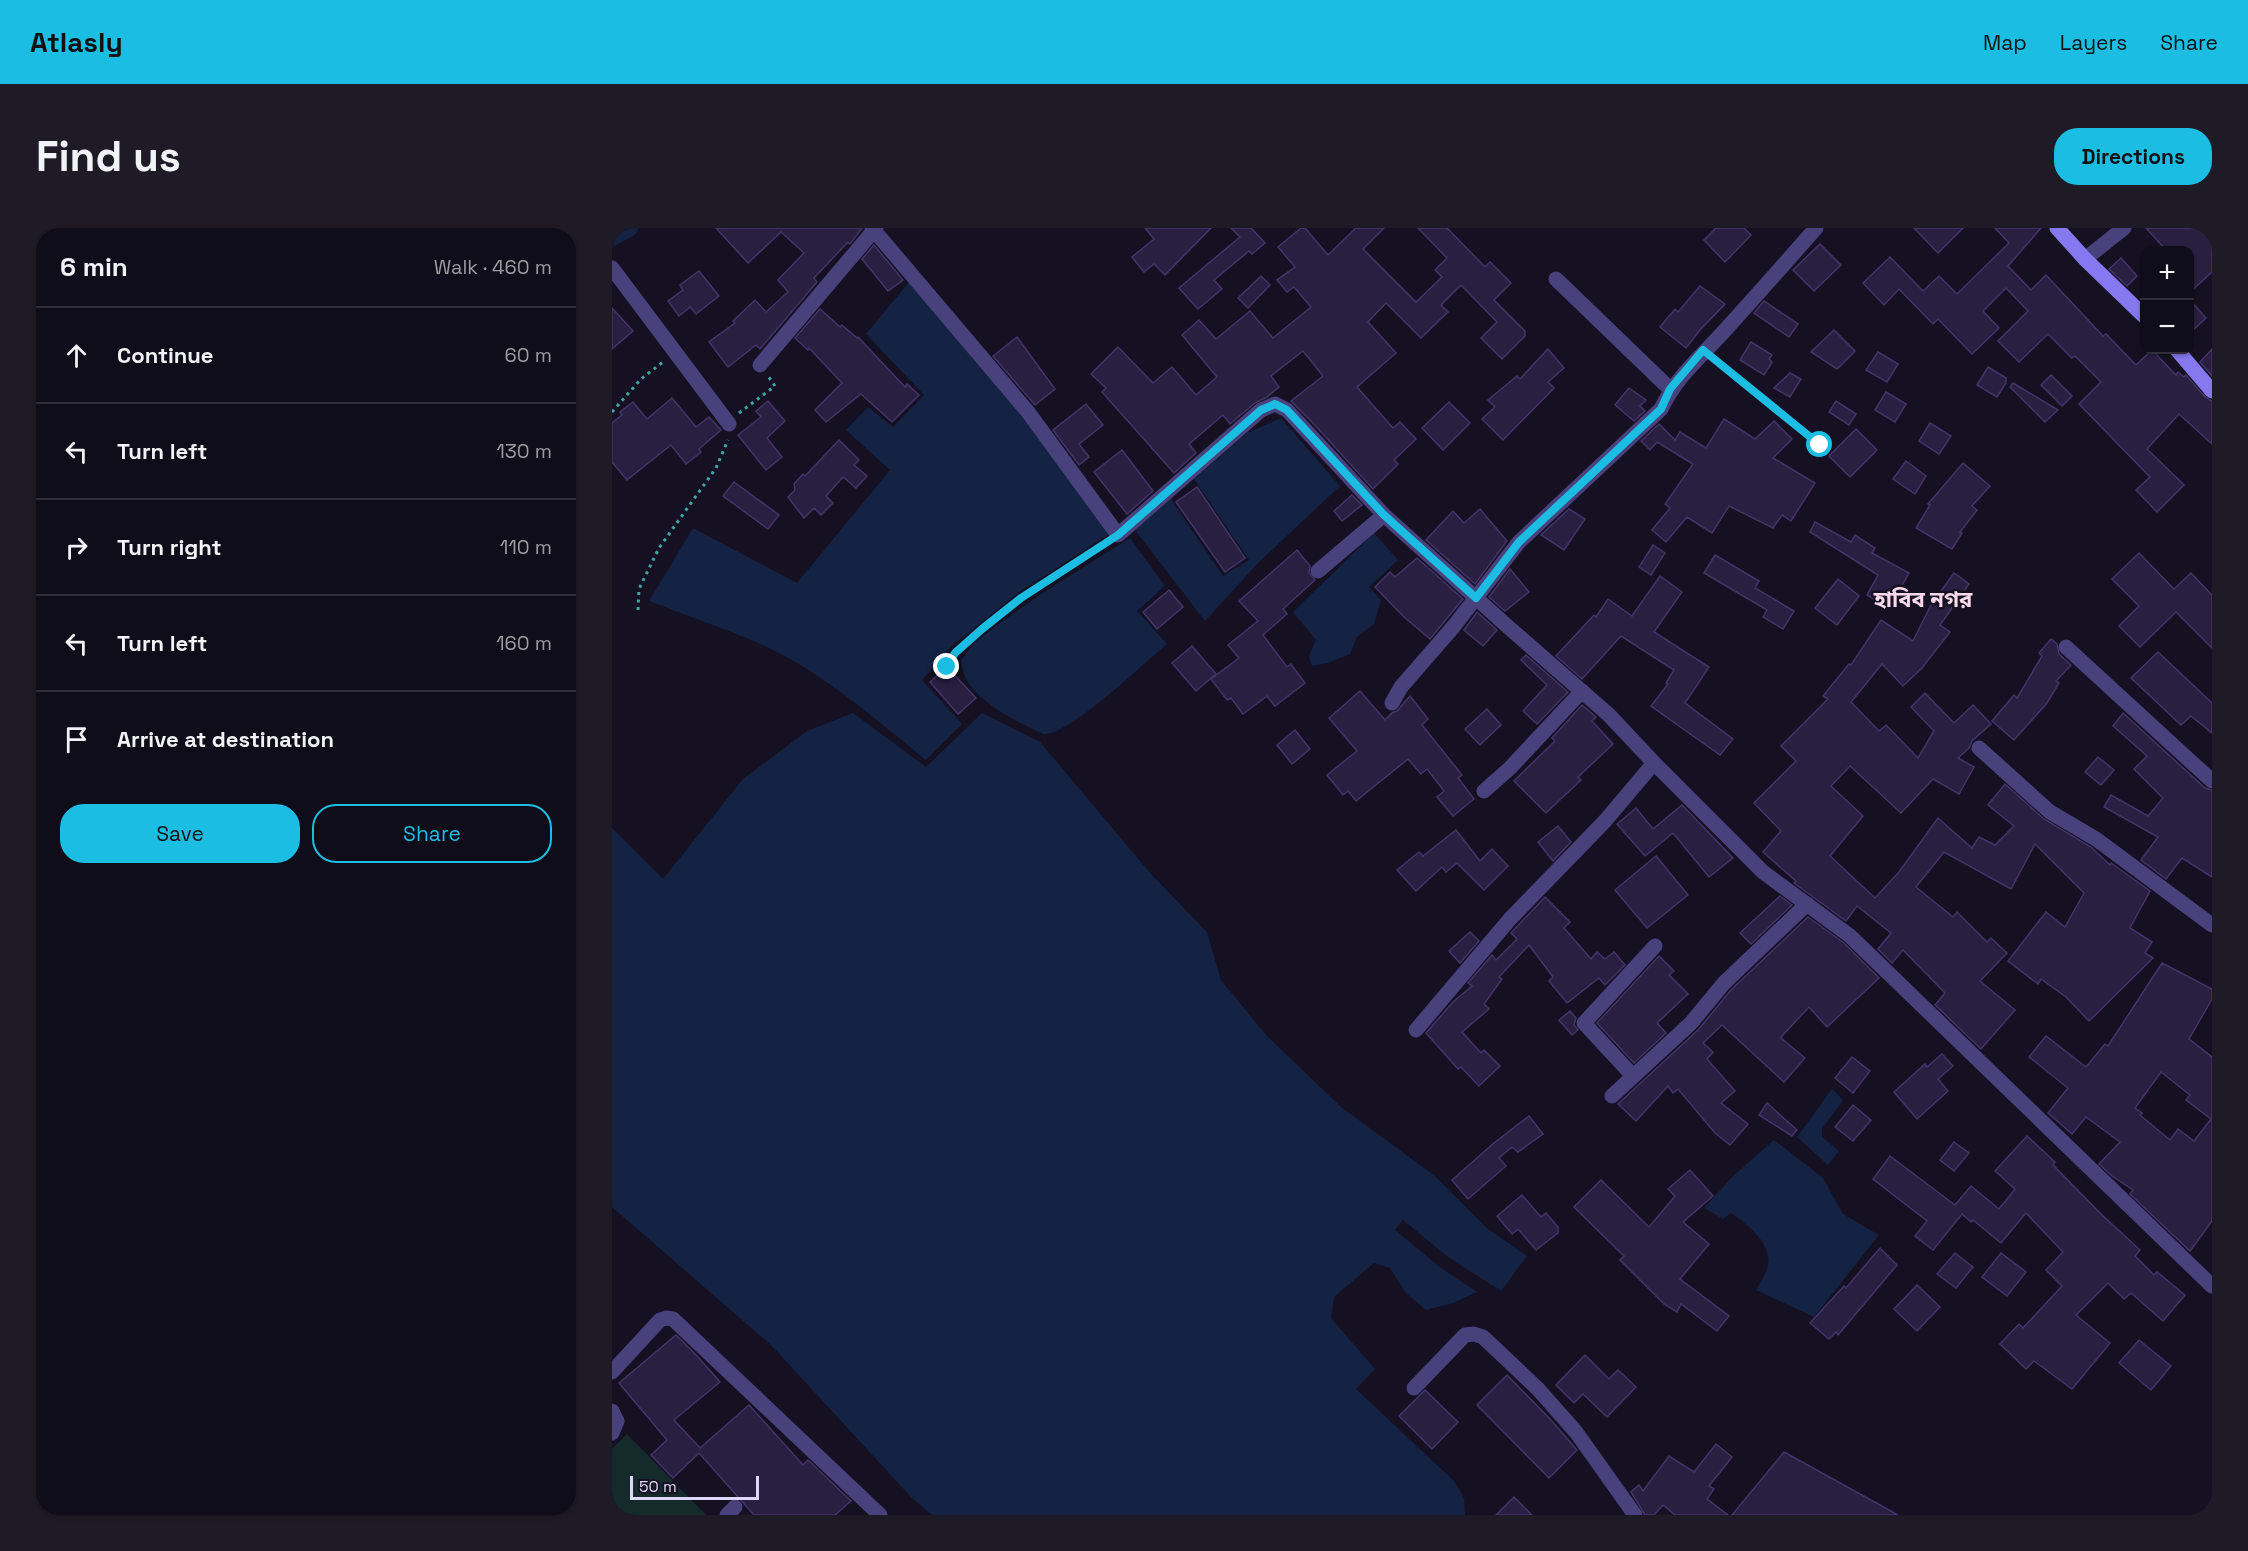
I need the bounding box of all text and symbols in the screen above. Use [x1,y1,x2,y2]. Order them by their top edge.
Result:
text: Atlasly [30,24,123,60]
text: Map [1983,29,2027,56]
text: Layers [2060,29,2127,56]
text: Share [2160,29,2218,56]
button: Directions [2054,128,2212,185]
text: Find us [36,130,181,183]
map controls [2140,246,2194,354]
button: + [2140,246,2194,300]
text: 6 min [60,250,128,284]
text: Walk · 460 m [434,254,552,280]
button: − [2140,300,2194,354]
icon: ahead [60,339,93,372]
text: Continue [117,341,213,369]
text: 60 m [505,342,552,368]
route start [1806,431,1832,457]
icon: left [60,435,93,468]
text: Turn left [117,437,207,465]
text: 130 m [496,438,552,464]
icon: right [60,531,93,564]
text: Turn right [117,533,222,561]
text: 110 m [500,534,552,560]
district label: হাবিব নগর [1873,585,1973,613]
icon: left [60,627,93,660]
text: Turn left [117,629,207,657]
text: 160 m [496,630,552,656]
route end [933,653,959,679]
icon: arrive [60,723,93,756]
text: Arrive at destination [117,725,334,753]
button: Save [60,804,300,863]
button: Share [312,804,552,863]
scale bar [630,1473,759,1500]
text: 50 m [639,1476,677,1497]

